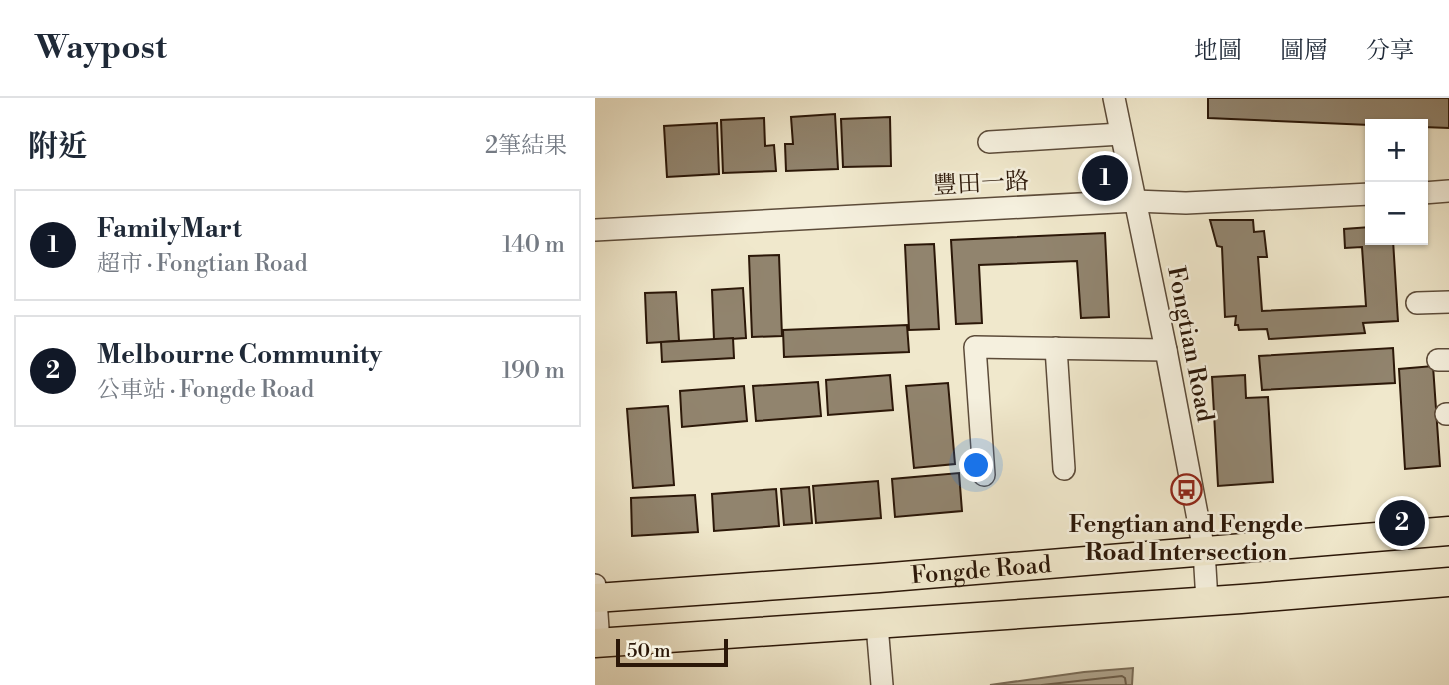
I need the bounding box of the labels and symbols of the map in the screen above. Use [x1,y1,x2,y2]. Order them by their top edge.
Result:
pin: 1 [1082,152,1128,204]
street label: 豐田一路 [932,167,1030,201]
street label: Fongtian Road [1160,264,1220,425]
your location [959,448,993,482]
bus stop icon: Fengtian and Fengde Road Intersection [1169,473,1203,507]
pin: 2 [1379,497,1425,549]
place label: Fengtian and Fengde Road Intersection [1069,510,1303,568]
street label: Fongde Road [910,550,1053,591]
scale bar [616,636,728,668]

